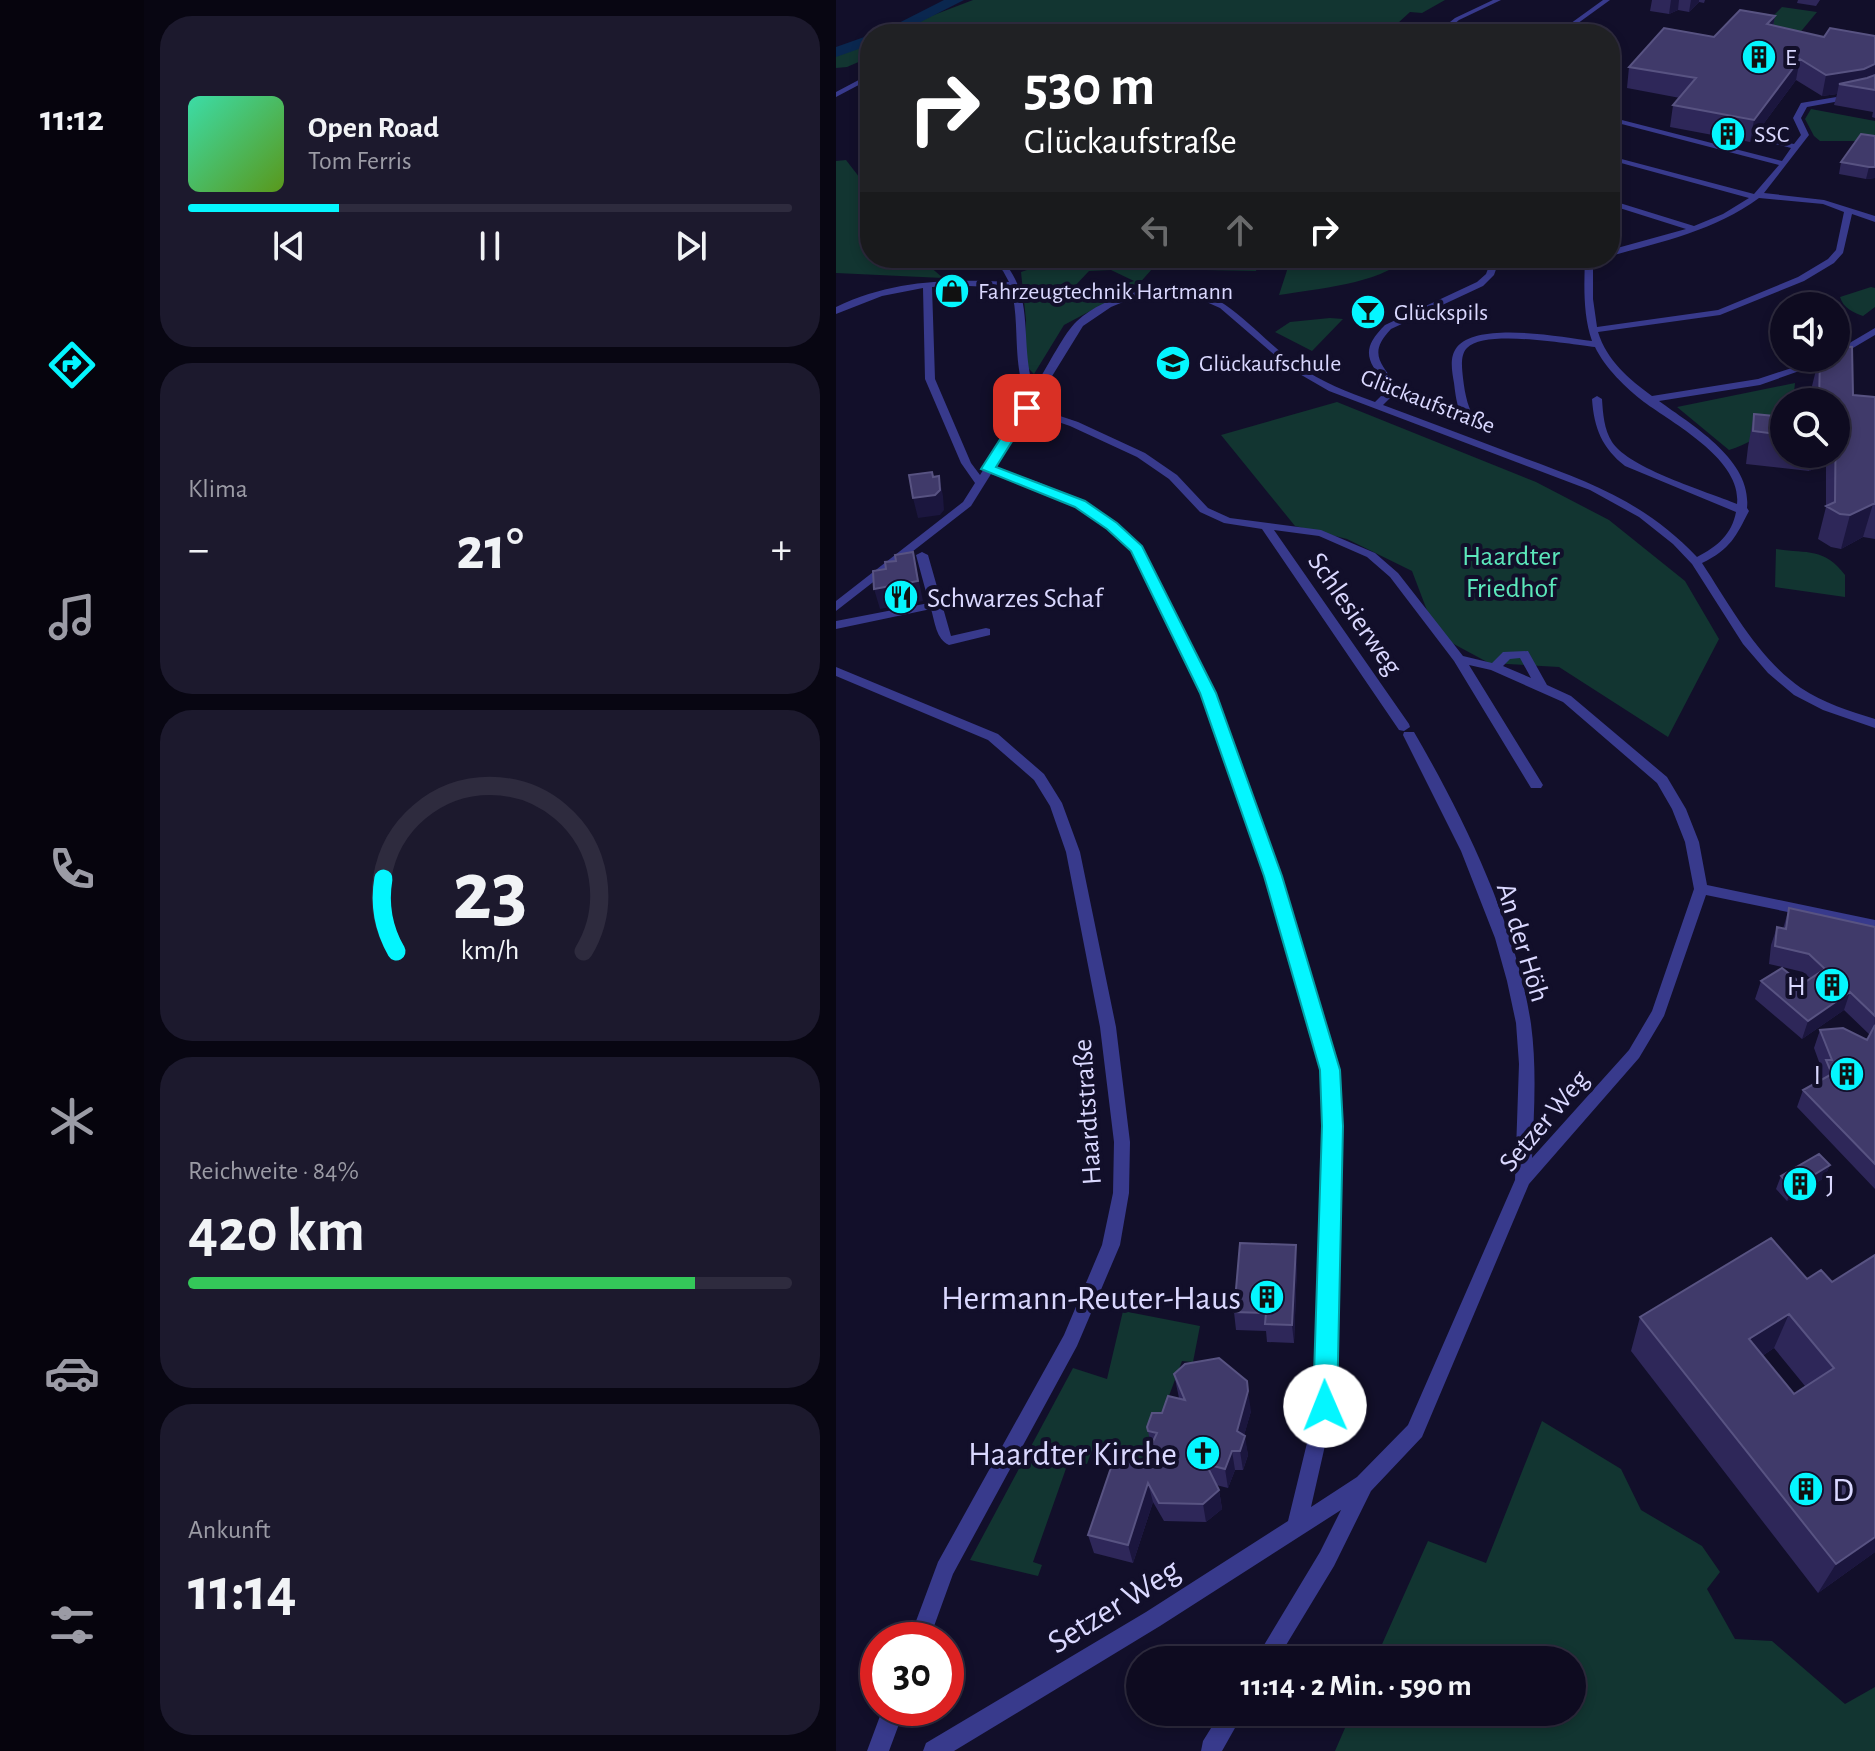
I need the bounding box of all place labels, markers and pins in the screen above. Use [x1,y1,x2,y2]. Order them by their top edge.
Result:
building icon: E [1740,38,1778,76]
place label: E [1785,46,1797,70]
building icon: SSC [1709,115,1747,153]
place label: SSC [1754,123,1789,147]
shop icon: Fahrzeugtechnik Hartmann [933,272,971,310]
place label: Fahrzeugtechnik Hartmann [978,280,1233,304]
bar icon: Glückspils [1349,293,1387,331]
place label: Glückspils [1394,301,1488,325]
school or university icon: Glückaufschule [1154,344,1192,382]
place label: Glückaufschule [1199,352,1341,376]
pin [993,374,1061,442]
restaurant icon: Schwarzes Schaf [882,578,920,616]
place label: Schwarzes Schaf [927,585,1104,613]
building icon: H [1813,966,1851,1004]
place label: H [1787,973,1806,1001]
building icon: I [1828,1055,1866,1093]
place label: I [1813,1062,1821,1090]
building icon: J [1781,1165,1819,1203]
place label: J [1826,1172,1835,1200]
building icon: Hermann-Reuter-Haus [1248,1278,1286,1316]
place label: Hermann-Reuter-Haus [941,1282,1241,1316]
church icon: Haardter Kirche [1184,1434,1222,1472]
place label: Haardter Kirche [968,1438,1177,1472]
building icon: D [1787,1470,1825,1508]
place label: D [1832,1474,1854,1508]

